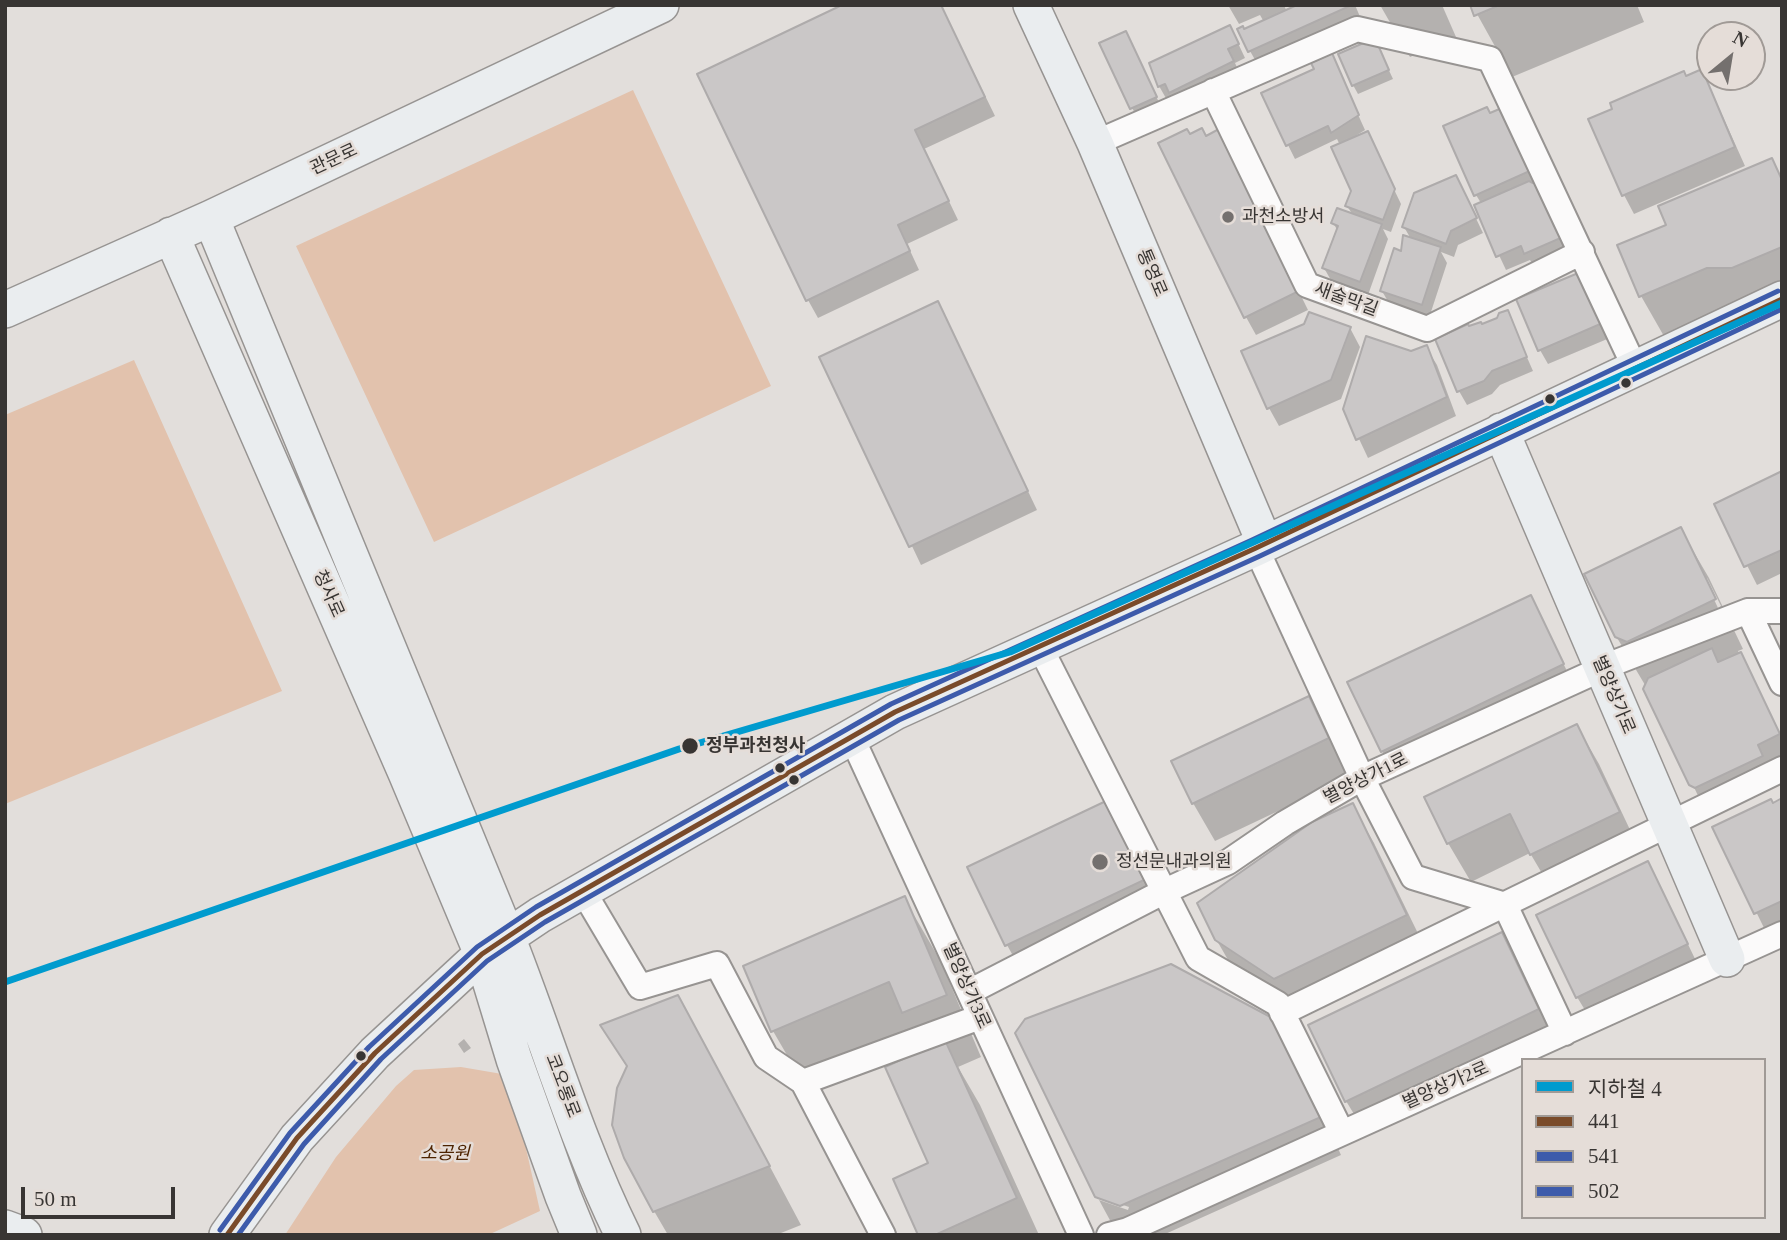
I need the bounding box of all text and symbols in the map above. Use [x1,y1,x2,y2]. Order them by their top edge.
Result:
north arrow [1696,21,1766,91]
text: N [1730,27,1752,52]
street label: 관문로 [307,140,361,180]
place label: 과천소방서 [1242,206,1325,228]
marker: 과천소방서 [1220,209,1236,225]
street label: 통영로 [1131,246,1171,300]
street label: 새술막길 [1311,279,1381,321]
unlabelled marker [1619,376,1633,390]
unlabelled marker [1543,392,1557,406]
street label: 청사로 [308,567,348,621]
street label: 별양상가로 [1587,653,1639,737]
place label: 정부과천청사 [706,735,805,757]
marker: 정부과천청사 [680,736,700,756]
street label: 별양상가1로 [1320,749,1412,809]
unlabelled marker [773,761,787,775]
unlabelled marker [787,773,801,787]
place label: 정선문내과의원 [1116,851,1232,873]
marker: 정선문내과의원 [1090,852,1110,872]
street label: 별양상가3로 [937,940,995,1032]
unlabelled marker [354,1049,368,1063]
street label: 코오롱로 [540,1051,584,1121]
street label: 별양상가2로 [1400,1057,1492,1115]
legend [1521,1058,1766,1219]
text: 지하철 4 [1588,1077,1662,1101]
text: 441 [1588,1109,1620,1133]
park label: 소공원 [420,1143,470,1165]
text: 541 [1588,1144,1620,1168]
scale bar [24,1174,178,1218]
text: 502 [1588,1179,1620,1203]
text: 50 m [34,1187,77,1211]

